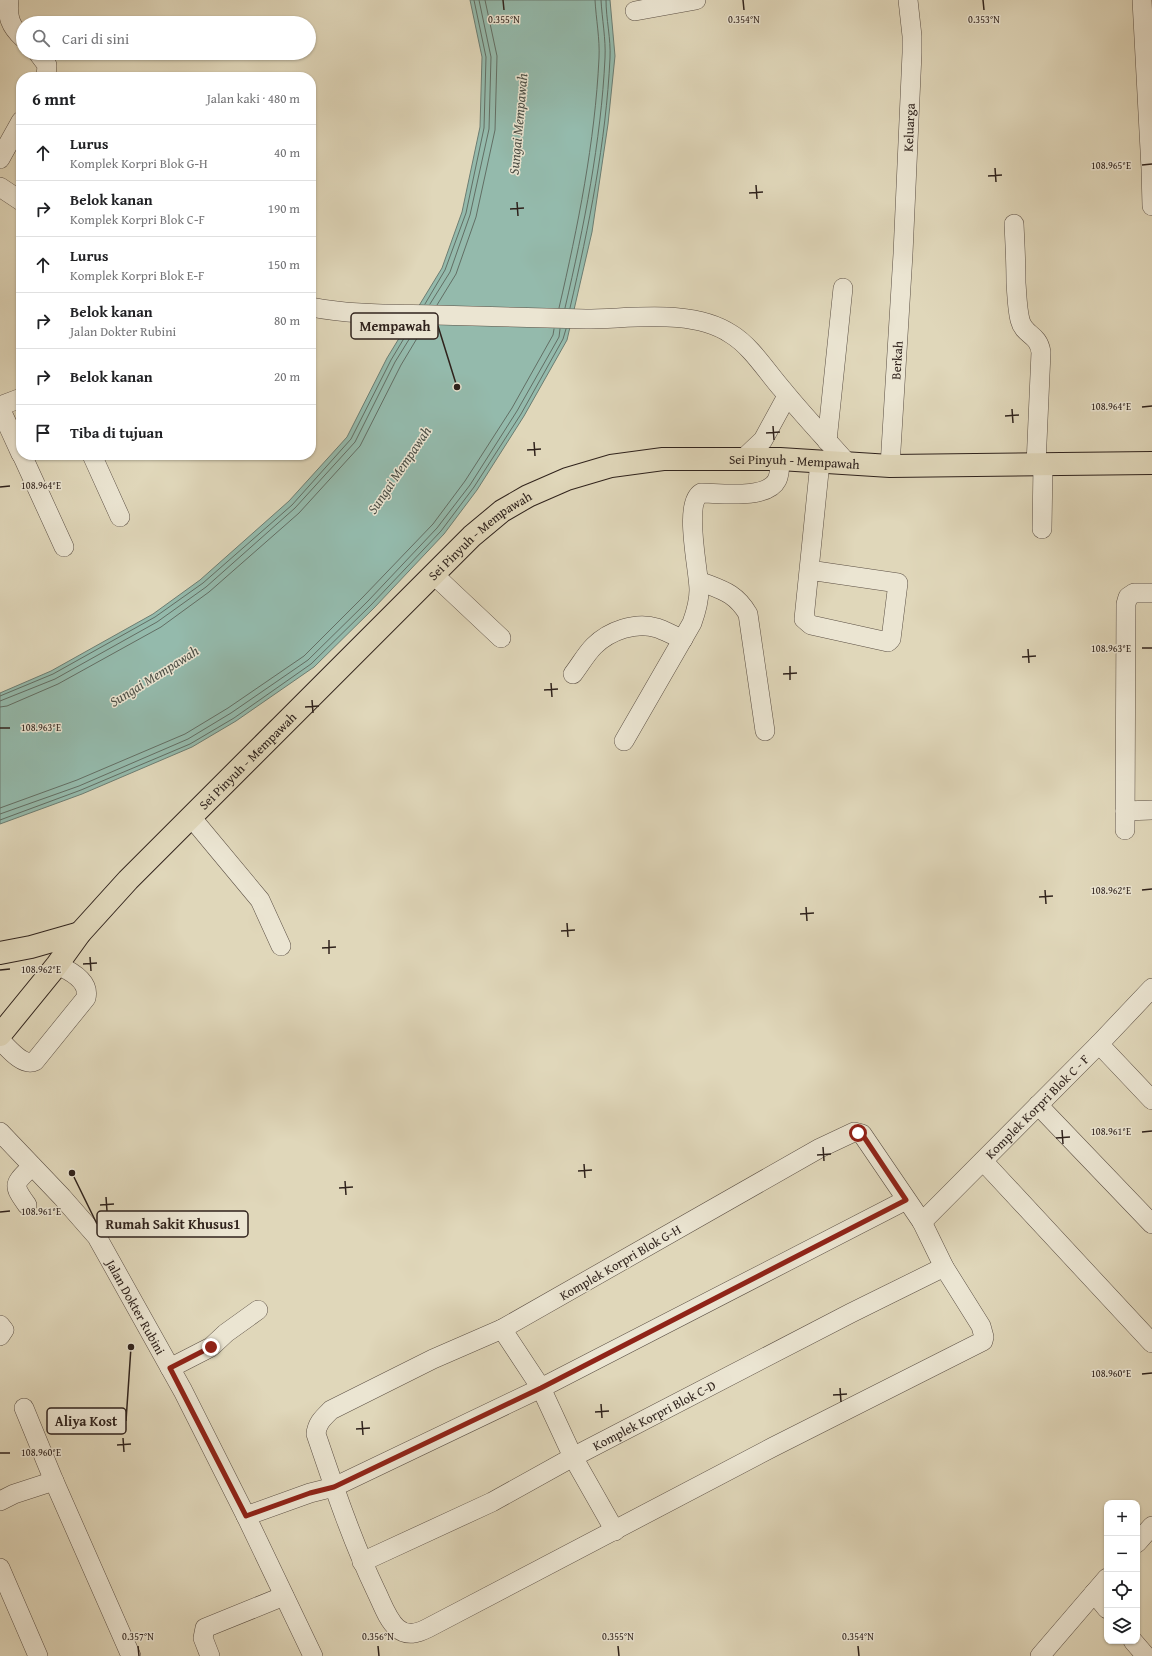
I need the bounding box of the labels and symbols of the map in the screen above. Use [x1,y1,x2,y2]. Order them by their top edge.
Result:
text: 0.355°N [488,12,520,27]
text: 0.354°N [728,12,760,27]
text: 0.353°N [968,12,1000,27]
water label: Sungai Mempawah [504,72,532,176]
street label: Keluarga [899,102,920,152]
text: 108.965°E [1091,158,1131,173]
callout: Mempawah [351,313,438,339]
text: Mempawah [359,316,431,336]
street label: Berkah [886,340,908,380]
text: 108.964°E [1091,399,1131,414]
water label: Sungai Mempawah [362,422,436,518]
street label: Sei Pinyuh - Mempawah [729,450,861,474]
text: 108.964°E [21,478,61,493]
street label: Sei Pinyuh - Mempawah [424,487,536,585]
water label: Sungai Mempawah [106,641,202,711]
text: 108.963°E [1091,641,1131,656]
street label: Sei Pinyuh - Mempawah [195,707,301,814]
text: 108.963°E [21,720,61,735]
text: 108.962°E [1091,883,1131,898]
text: 108.962°E [21,962,61,977]
street label: Komplek Korpri Blok C - F [981,1050,1094,1163]
route start [849,1124,867,1142]
text: 108.961°E [1091,1124,1131,1139]
text: 108.961°E [21,1204,61,1219]
callout: Rumah Sakit Khusus1 [97,1211,248,1237]
text: Rumah Sakit Khusus1 [106,1214,240,1234]
street label: Komplek Korpri Blok G-H [556,1220,685,1305]
street label: Jalan Dokter Rubini [100,1254,170,1358]
route end [202,1338,220,1356]
text: 108.960°E [1091,1366,1131,1381]
street label: Komplek Korpri Blok C-D [589,1376,719,1455]
callout: Aliya Kost [47,1408,126,1434]
text: Aliya Kost [55,1411,118,1431]
text: 108.960°E [21,1445,61,1460]
text: 0.357°N [122,1629,154,1644]
text: 0.356°N [362,1629,394,1644]
text: 0.355°N [602,1629,634,1644]
text: 0.354°N [842,1629,874,1644]

